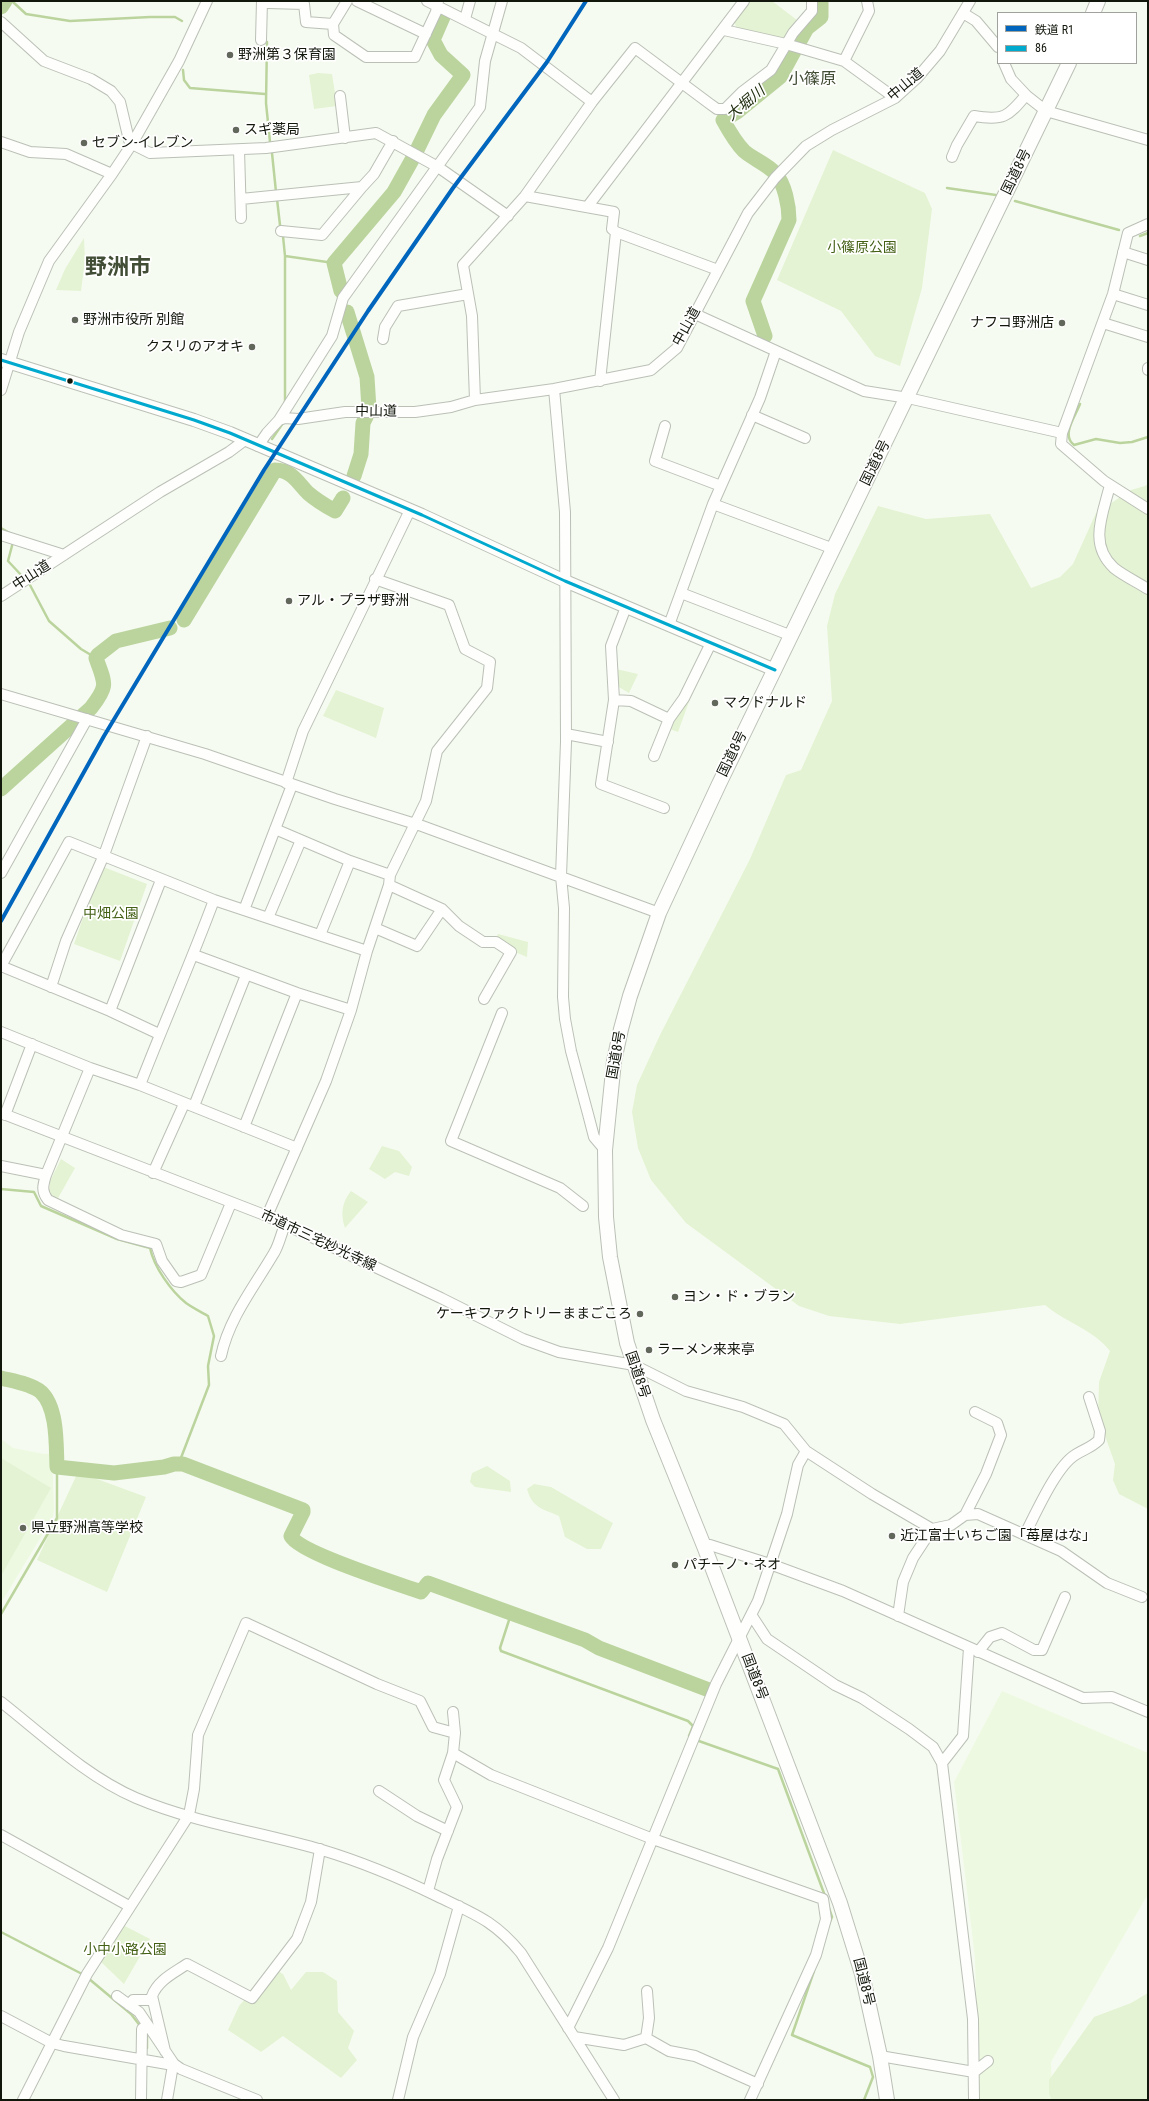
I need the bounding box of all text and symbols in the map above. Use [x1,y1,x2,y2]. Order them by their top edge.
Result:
legend [997,12,1137,64]
text: 鉄道 R1 [1035,23,1074,37]
text: 86 [1035,41,1047,55]
place label: 野洲第３保育園 [238,47,336,63]
marker: 野洲第３保育園 [225,50,235,60]
street label: 中山道 [885,65,927,105]
district label: 小篠原 [788,70,836,90]
water label: 大堀川 [723,83,769,125]
place label: スギ薬局 [244,122,300,138]
marker: スギ薬局 [231,125,241,135]
place label: セブン-イレブン [92,135,193,151]
marker: セブン-イレブン [79,138,89,148]
street label: 国道8号 [999,146,1035,198]
park label: 小篠原公園 [827,240,897,256]
district label: 野洲市 [85,255,151,281]
street label: 中山道 [669,305,705,349]
place label: 野洲市役所 別館 [83,312,184,328]
marker: 野洲市役所 別館 [70,315,80,325]
place label: ナフコ野洲店 [970,315,1054,331]
marker: ナフコ野洲店 [1057,318,1067,328]
place label: クスリのアオキ [146,339,244,355]
marker: クスリのアオキ [247,342,257,352]
unlabelled marker [65,376,75,386]
street label: 中山道 [355,403,397,421]
street label: 国道8号 [858,437,894,489]
street label: 中山道 [10,558,54,594]
place label: アル・プラザ野洲 [297,593,409,609]
marker: アル・プラザ野洲 [284,596,294,606]
place label: マクドナルド [723,695,807,711]
marker: マクドナルド [710,698,720,708]
street label: 国道8号 [715,728,751,780]
park label: 中畑公園 [83,906,139,922]
street label: 国道8号 [604,1029,630,1081]
street label: 市道市三宅妙光寺線 [257,1207,379,1275]
place label: ヨン・ド・ブラン [683,1289,795,1305]
marker: ヨン・ド・ブラン [670,1292,680,1302]
place label: ケーキファクトリーままごころ [436,1306,632,1322]
marker: ケーキファクトリーままごころ [635,1309,645,1319]
place label: ラーメン来来亭 [657,1342,755,1358]
marker: ラーメン来来亭 [644,1345,654,1355]
street label: 国道8号 [621,1349,653,1401]
place label: 県立野洲高等学校 [31,1520,143,1536]
marker: 県立野洲高等学校 [18,1523,28,1533]
place label: 近江富士いちご園「苺屋はな」 [900,1528,1096,1544]
marker: 近江富士いちご園「苺屋はな」 [887,1531,897,1541]
place label: パチーノ・ネオ [683,1557,781,1573]
marker: パチーノ・ネオ [670,1560,680,1570]
street label: 国道8号 [737,1651,771,1703]
park label: 小中小路公園 [83,1942,167,1958]
street label: 国道8号 [849,1956,877,2008]

